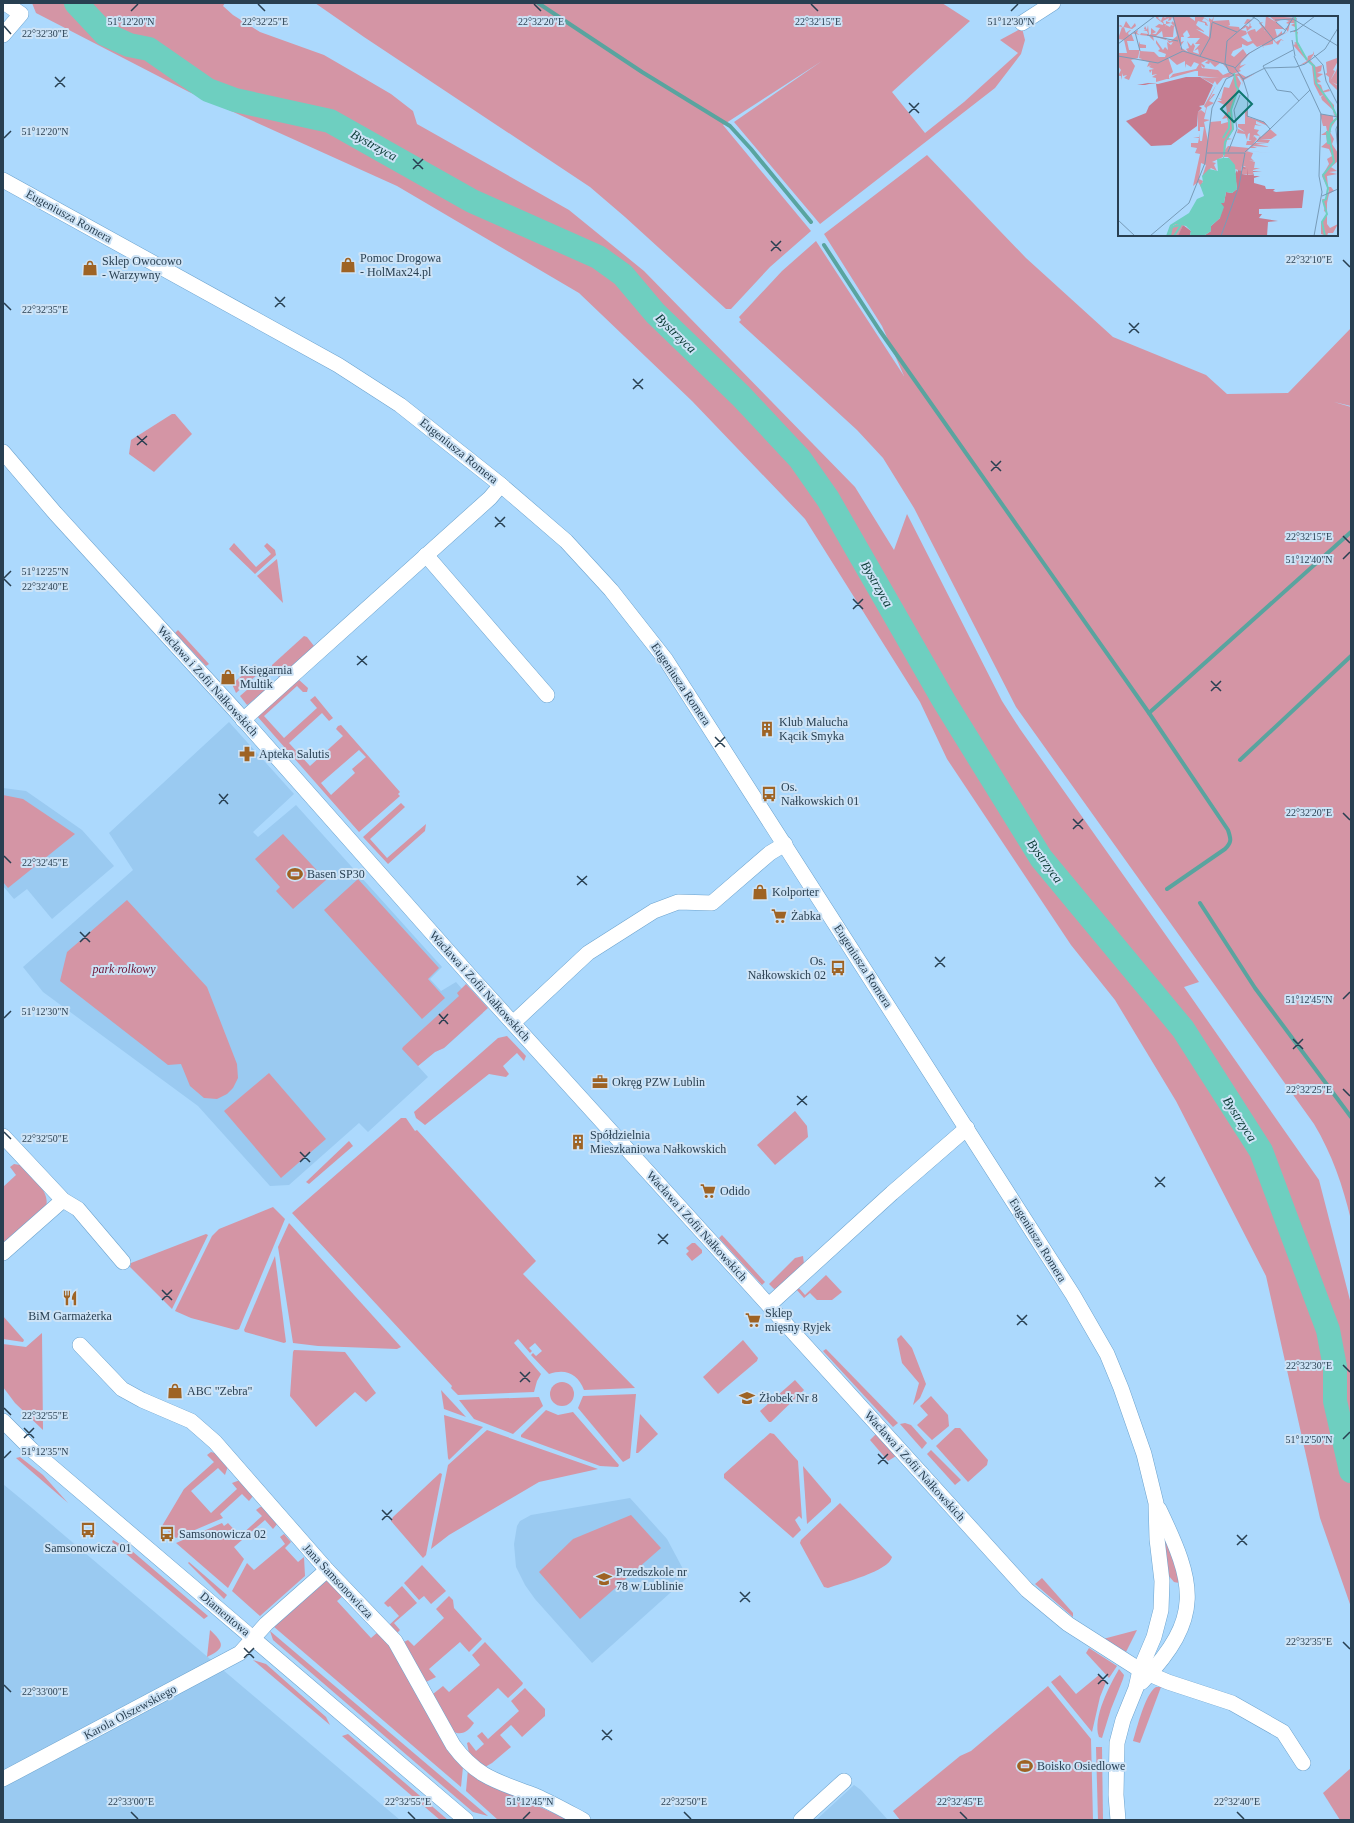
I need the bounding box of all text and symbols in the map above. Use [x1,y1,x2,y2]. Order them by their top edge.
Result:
text: 51°12'20"N [107,16,155,27]
text: 22°32'25"E [242,16,288,27]
text: 22°32'20"E [518,16,564,27]
text: 22°32'15"E [795,16,841,27]
text: 51°12'30"N [987,16,1035,27]
inset map [1118,16,1338,236]
text: 22°32'30"E [22,28,68,39]
text: 51°12'20"N [21,126,69,137]
water label: Bystrzyca [348,126,400,164]
street label: Eugeniusza Romera [23,187,115,246]
place label: Pomoc Drogowa - HolMax24.pl [360,251,442,279]
place label: Sklep Owocowo - Warzywny [102,254,182,282]
text: 22°32'10"E [1286,254,1332,265]
shop icon: Pomoc Drogowa - HolMax24.pl [339,256,357,274]
shop icon: Sklep Owocowo - Warzywny [81,259,99,277]
text: 22°32'35"E [22,304,68,315]
water label: Bystrzyca [653,310,700,356]
street label: Eugeniusza Romera [417,415,501,487]
text: 22°32'15"E [1286,531,1332,542]
text: 51°12'40"N [1285,554,1333,565]
water label: Bystrzyca [858,558,896,610]
text: 51°12'25"N [21,566,69,577]
text: 22°32'40"E [22,581,68,592]
street label: Wacława i Zofii Nałkowskich [155,623,261,739]
street label: Eugeniusza Romera [648,640,714,728]
place label: Księgarnia Multik [240,663,293,691]
shop icon: Księgarnia Multik [219,668,237,686]
place label: Klub Malucha Kącik Smyka [779,715,849,743]
building icon: Klub Malucha Kącik Smyka [758,720,776,738]
pharmacy icon: Apteka Salutis [238,745,256,763]
place label: Apteka Salutis [259,747,330,761]
place label: Os. Nałkowskich 01 [781,780,859,808]
bus stop icon: Os. Nałkowskich 01 [760,785,778,803]
text: 22°32'20"E [1286,807,1332,818]
water label: Bystrzyca [1024,836,1066,886]
text: 22°32'45"E [22,857,68,868]
sports icon: Basen SP30 [286,865,304,883]
place label: Basen SP30 [307,867,365,881]
shop icon: Kolporter [751,883,769,901]
place label: Kolporter [772,885,819,899]
supermarket icon: Żabka [770,907,788,925]
place label: Żabka [791,909,822,923]
street label: Eugeniusza Romera [831,922,895,1011]
street label: Wacława i Zofii Nałkowskich [427,928,533,1044]
place label: Os. Nałkowskich 02 [748,954,826,982]
bus stop icon: Os. Nałkowskich 02 [829,959,847,977]
park label: park rolkowy [91,962,156,976]
text: 51°12'45"N [1285,994,1333,1005]
text: 51°12'30"N [21,1006,69,1017]
office icon: Okręg PZW Lublin [591,1073,609,1091]
place label: Okręg PZW Lublin [612,1075,705,1089]
text: 22°32'25"E [1286,1084,1332,1095]
water label: Bystrzyca [1220,1094,1260,1145]
place label: Spółdzielnia Mieszkaniowa Nałkowskich [590,1128,726,1156]
text: 22°32'50"E [22,1133,68,1144]
building icon: Spółdzielnia Mieszkaniowa Nałkowskich [569,1133,587,1151]
street label: Wacława i Zofii Nałkowskich [644,1168,750,1284]
supermarket icon: Odido [699,1182,717,1200]
place label: Odido [720,1184,750,1198]
street label: Eugeniusza Romera [1007,1195,1070,1285]
restaurant icon: BiM Garmażerka [61,1289,79,1307]
place label: Sklep mięsny Ryjek [765,1306,831,1334]
place label: BiM Garmażerka [28,1309,112,1323]
supermarket icon: Sklep mięsny Ryjek [744,1311,762,1329]
text: 22°32'30"E [1286,1360,1332,1371]
shop icon: ABC "Zebra" [166,1382,184,1400]
place label: ABC "Zebra" [187,1384,253,1398]
school or university icon: Żłobek Nr 8 [738,1389,756,1407]
place label: Żłobek Nr 8 [759,1391,818,1405]
street label: Wacława i Zofii Nałkowskich [862,1408,968,1524]
text: 22°32'55"E [22,1410,68,1421]
text: 51°12'50"N [1285,1434,1333,1445]
text: 51°12'35"N [21,1446,69,1457]
bus stop icon: Samsonowicza 01 [79,1521,97,1539]
bus stop icon: Samsonowicza 02 [158,1525,176,1543]
place label: Samsonowicza 02 [179,1527,266,1541]
place label: Samsonowicza 01 [45,1541,131,1555]
street label: Jana Samsonowicza [300,1541,376,1621]
place label: Przedszkole nr 78 w Lublinie [616,1565,687,1593]
school or university icon: Przedszkole nr 78 w Lublinie [595,1570,613,1588]
street label: Diamentowa [197,1589,253,1640]
text: 22°32'35"E [1286,1636,1332,1647]
street label: Karola Olszewskiego [81,1682,179,1742]
text: 22°33'00"E [22,1686,68,1697]
sports icon: Boisko Osiedlowe [1016,1757,1034,1775]
place label: Boisko Osiedlowe [1037,1759,1125,1773]
text: 22°33'00"E [108,1796,154,1807]
text: 22°32'55"E [385,1796,431,1807]
text: 51°12'45"N [506,1796,554,1807]
text: 22°32'50"E [661,1796,707,1807]
text: 22°32'45"E [937,1796,983,1807]
text: 22°32'40"E [1214,1796,1260,1807]

